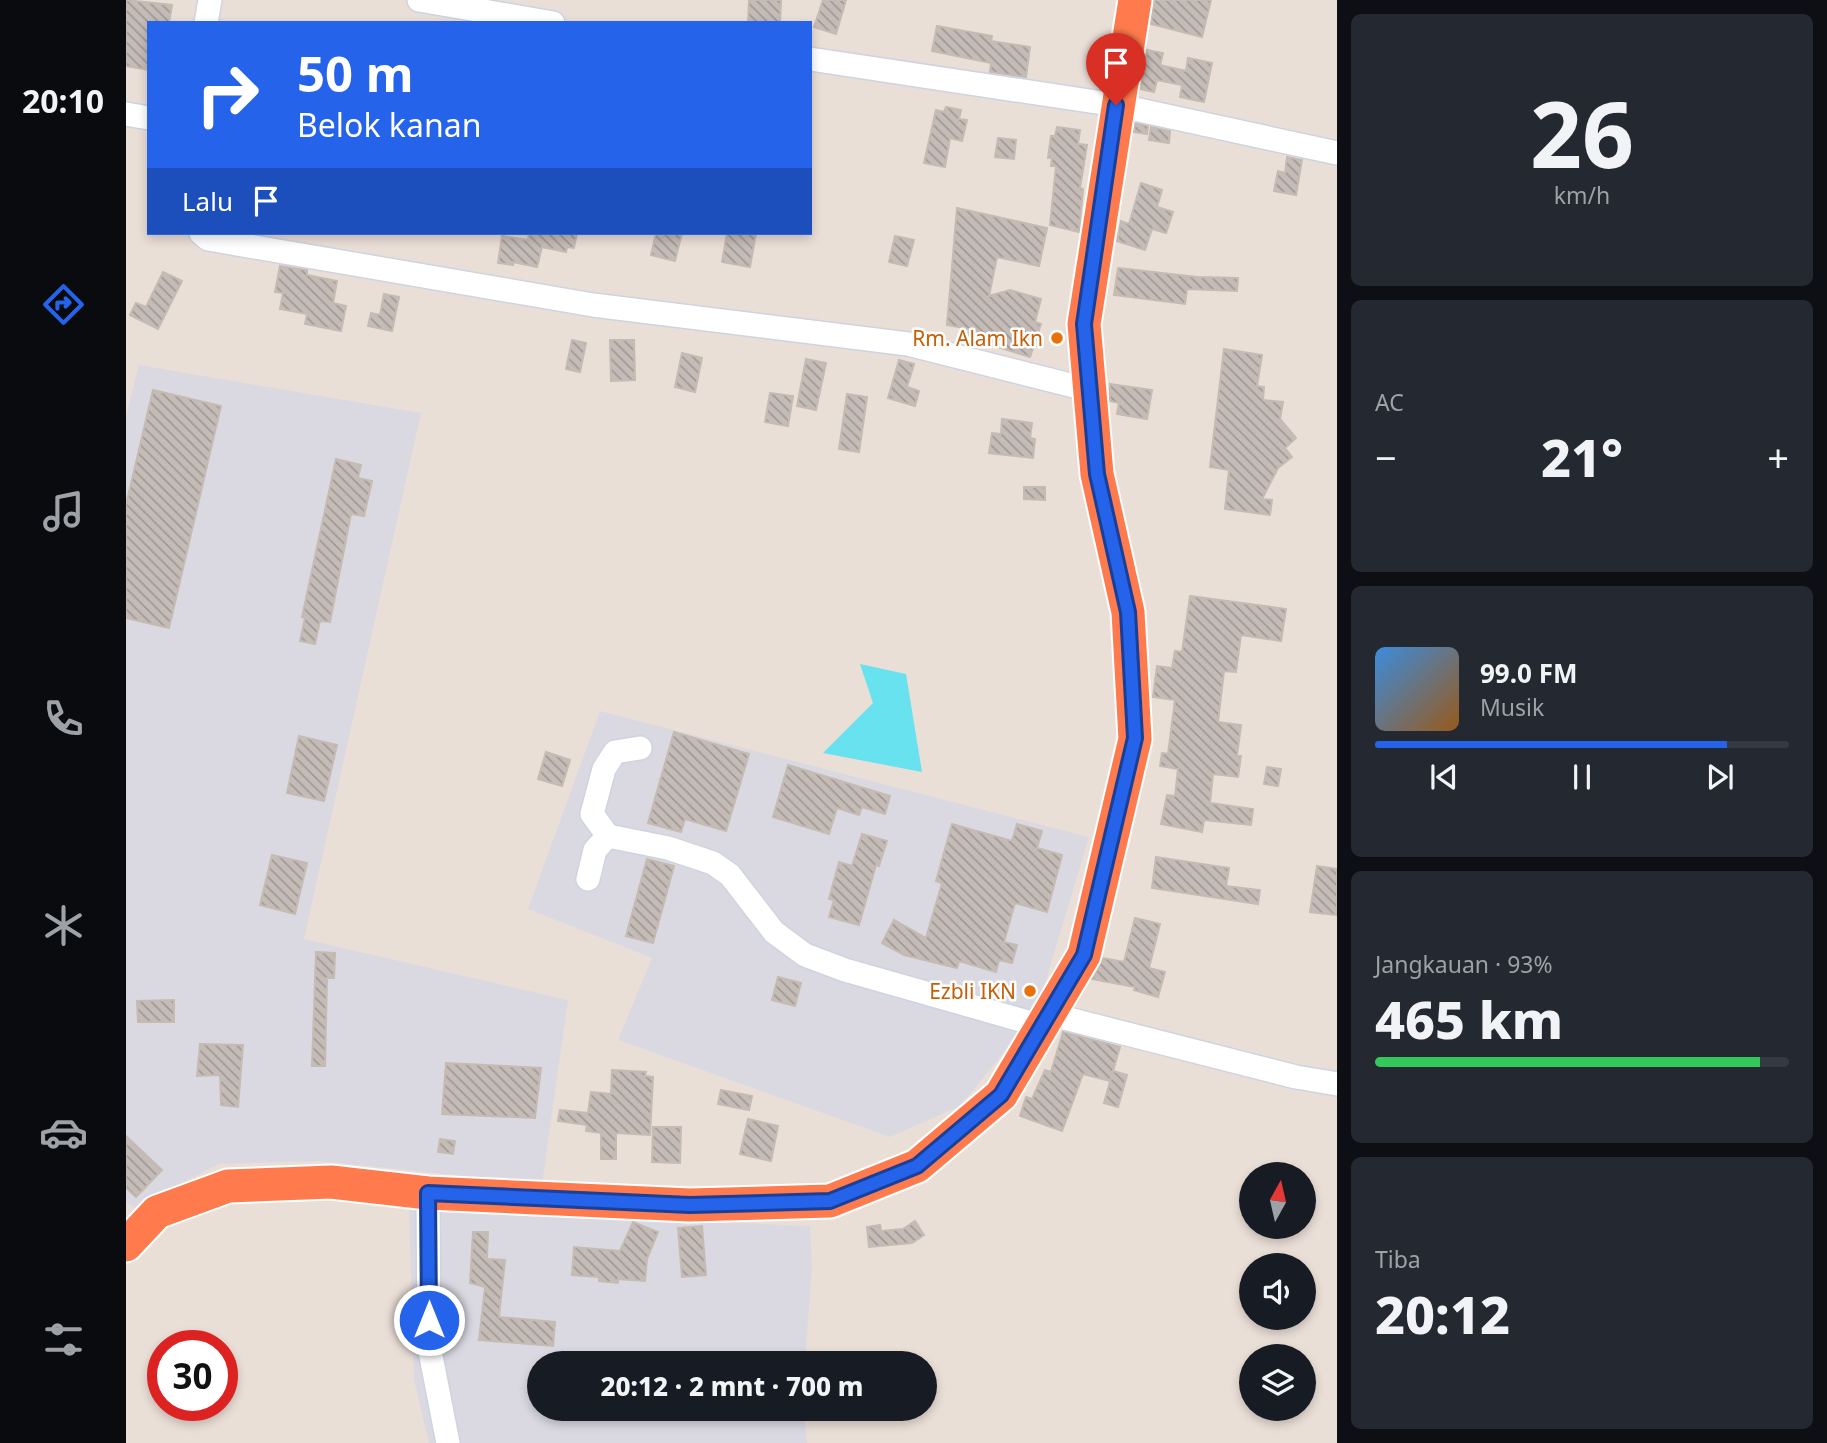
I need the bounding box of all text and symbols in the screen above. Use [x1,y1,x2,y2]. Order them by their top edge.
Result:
pin [1086,33,1146,105]
text: 50 m [297,40,414,106]
icon: arrive [1097,44,1135,82]
icon: right [182,49,273,140]
text: 26 [1530,71,1634,195]
text: 20:10 [22,79,104,122]
text: Belok kanan [297,103,481,146]
text: km/h [1554,179,1610,211]
icon: arrive [247,182,285,220]
text: Lalu [182,183,233,219]
icon: directions [39,280,88,329]
place label: Rm. Alam Ikn [912,324,1043,352]
marker: Rm. Alam Ikn [1049,330,1065,346]
text: AC [1375,386,1404,418]
text: 21° [1541,421,1623,492]
text: − [1375,431,1397,483]
text: + [1767,431,1789,483]
icon: music [39,487,88,536]
text: 99.0 FM [1480,655,1577,691]
text: Musik [1480,691,1544,723]
icon: phone [39,694,88,743]
icon: previous [1425,758,1463,796]
icon: pause [1563,758,1601,796]
icon: next [1701,758,1739,796]
icon: climate [39,901,88,950]
text: Jangkauan · 93% [1375,948,1553,980]
place label: Ezbli IKN [929,977,1016,1005]
marker: Ezbli IKN [1022,983,1038,999]
text: 465 km [1375,983,1563,1054]
icon: car [39,1108,88,1157]
north arrow [1239,1162,1316,1239]
map controls [1239,1162,1316,1421]
text: Tiba [1375,1243,1421,1275]
button: sound [1239,1253,1316,1330]
text: 20:12 [1375,1278,1510,1349]
position arrow [392,1283,466,1357]
icon: filters [39,1315,88,1364]
speed limit sign: 30 [147,1330,238,1421]
button: layers [1239,1344,1316,1421]
text: 20:12 · 2 mnt · 700 m [600,1368,864,1404]

